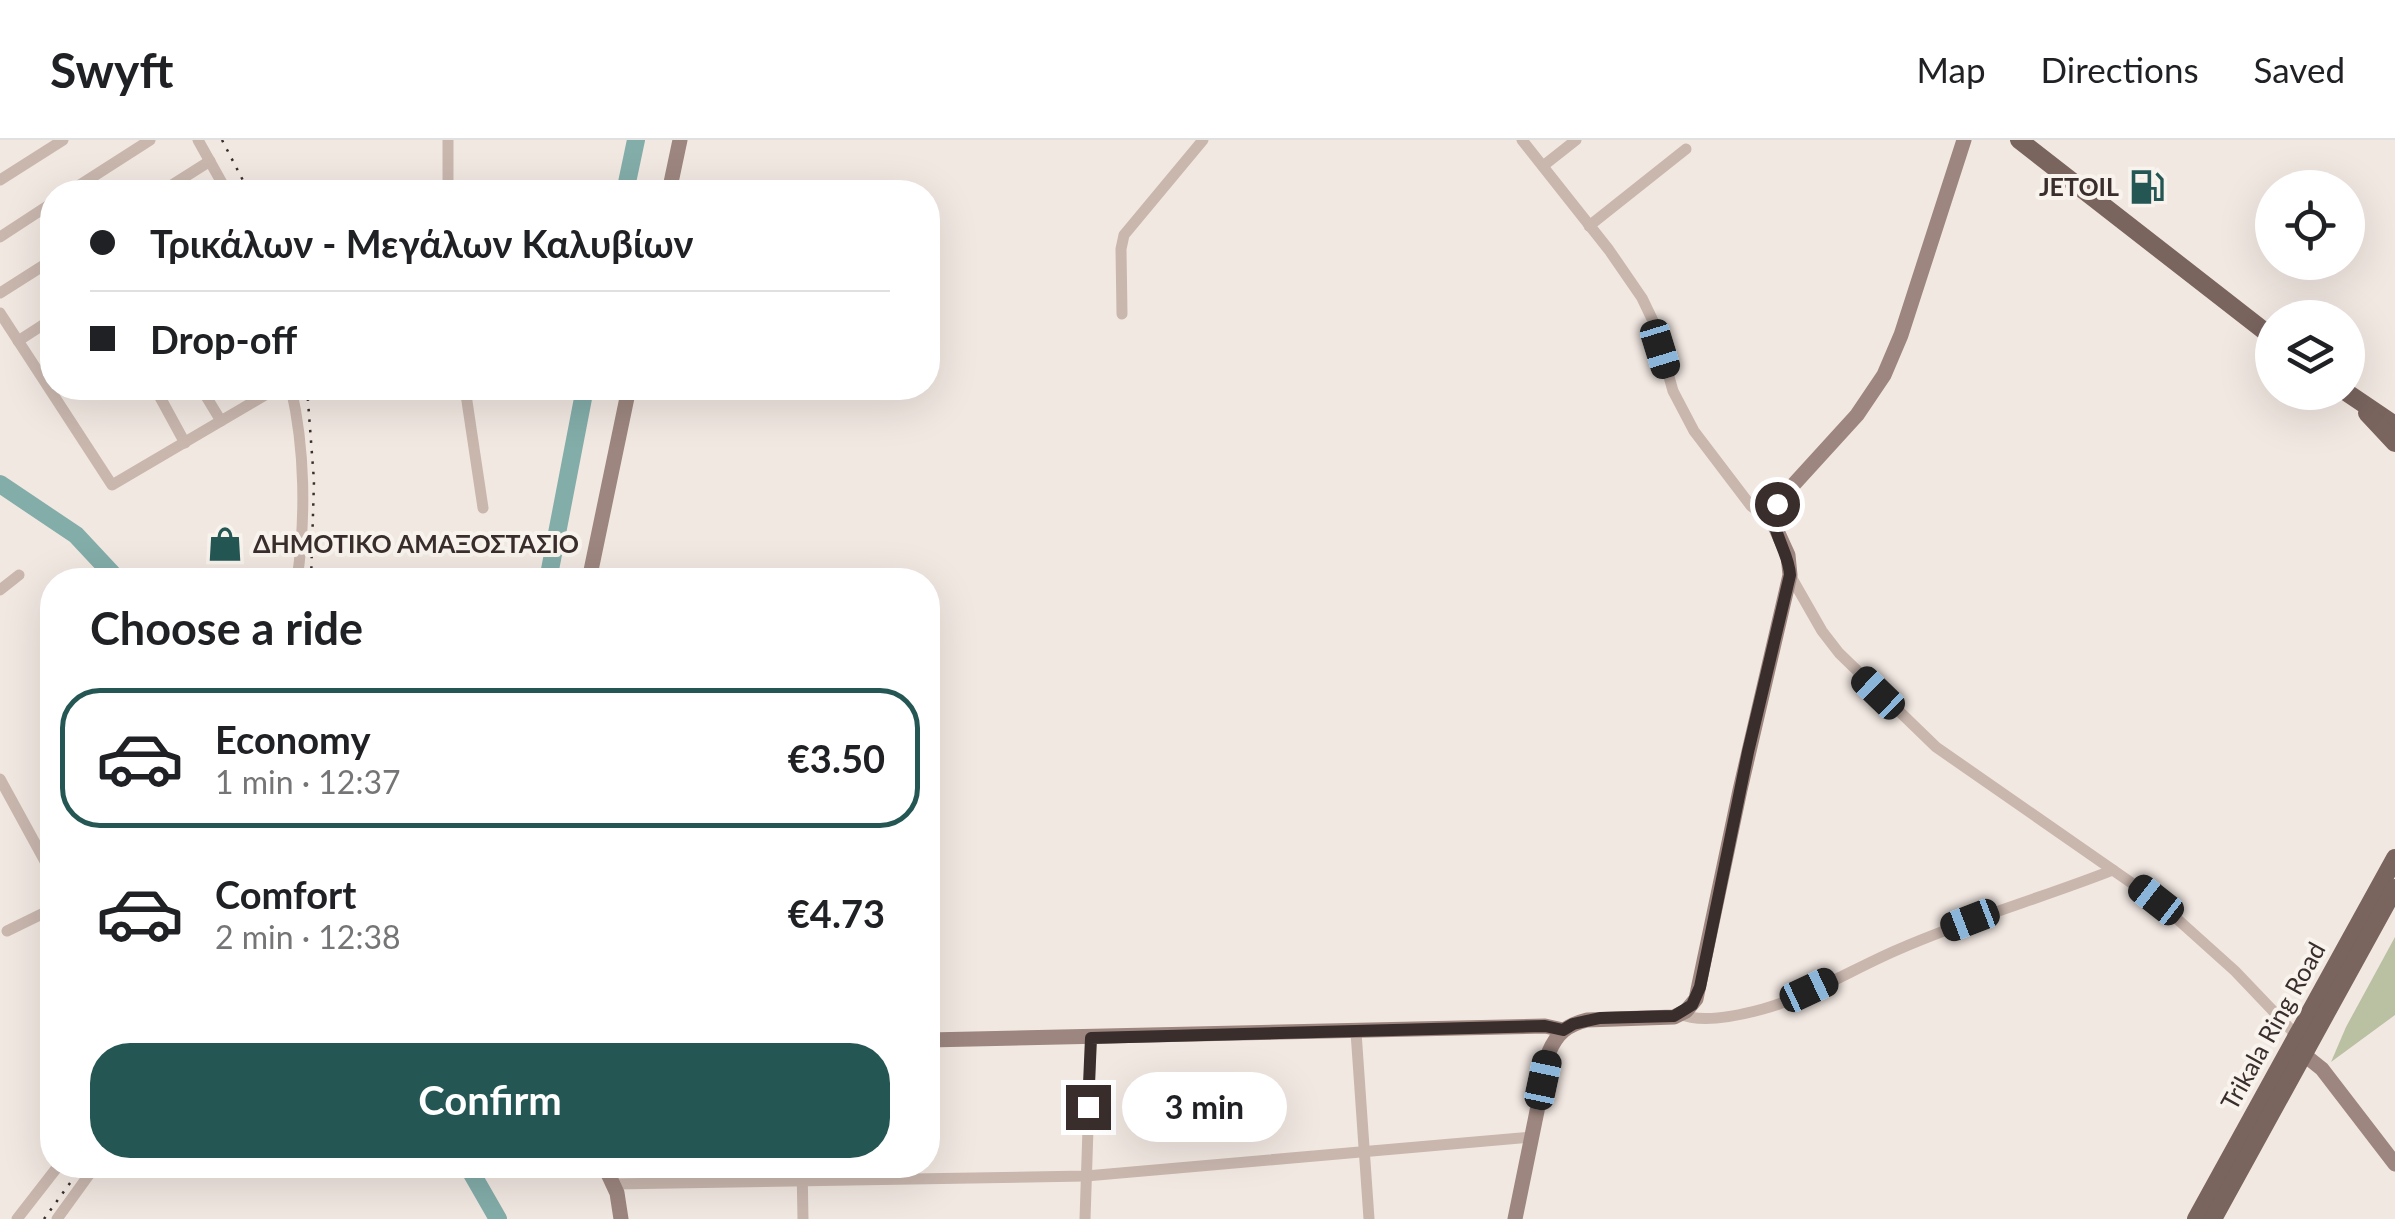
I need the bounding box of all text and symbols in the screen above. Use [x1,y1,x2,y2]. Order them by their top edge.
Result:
text: Swyft [50,41,173,98]
text: Map [1917,48,1986,90]
text: Directions [2041,48,2199,90]
text: Saved [2254,48,2345,90]
fuel station icon: JETOIL [2128,168,2166,206]
map controls [2255,170,2365,410]
button: locate [2255,170,2365,280]
place label: JETOIL [2039,171,2119,201]
text: Τρικάλων - Μεγάλων Καλυβίων [150,220,693,266]
button: layers [2255,300,2365,410]
text: Drop-off [150,316,297,362]
car [1637,316,1683,382]
route start [1755,482,1800,527]
shop icon: ΔΗΜΟΤΙΚΟ ΑΜΑΞΟΣΤΑΣΙΟ [206,525,244,563]
place label: ΔΗΜΟΤΙΚΟ ΑΜΑΞΟΣΤΑΣΙΟ [253,528,579,558]
text: Choose a ride [90,601,363,655]
car [1846,661,1910,725]
icon: car [95,713,185,803]
text: Economy [215,716,370,762]
text: €3.50 [788,735,885,781]
text: 1 min · 12:37 [215,762,401,801]
icon: car [95,868,185,958]
car [2123,870,2189,930]
text: Comfort [215,871,356,917]
text: €4.73 [788,890,885,936]
car [1937,895,2003,945]
text: 2 min · 12:38 [215,917,401,956]
street label: Trikala Ring Road [2214,936,2331,1115]
car [1775,964,1843,1016]
button: Confirm [90,1043,890,1158]
car [1522,1048,1564,1112]
callout: 3 min [1123,1072,1288,1142]
route end [1066,1085,1111,1130]
text: 3 min [1165,1087,1244,1126]

